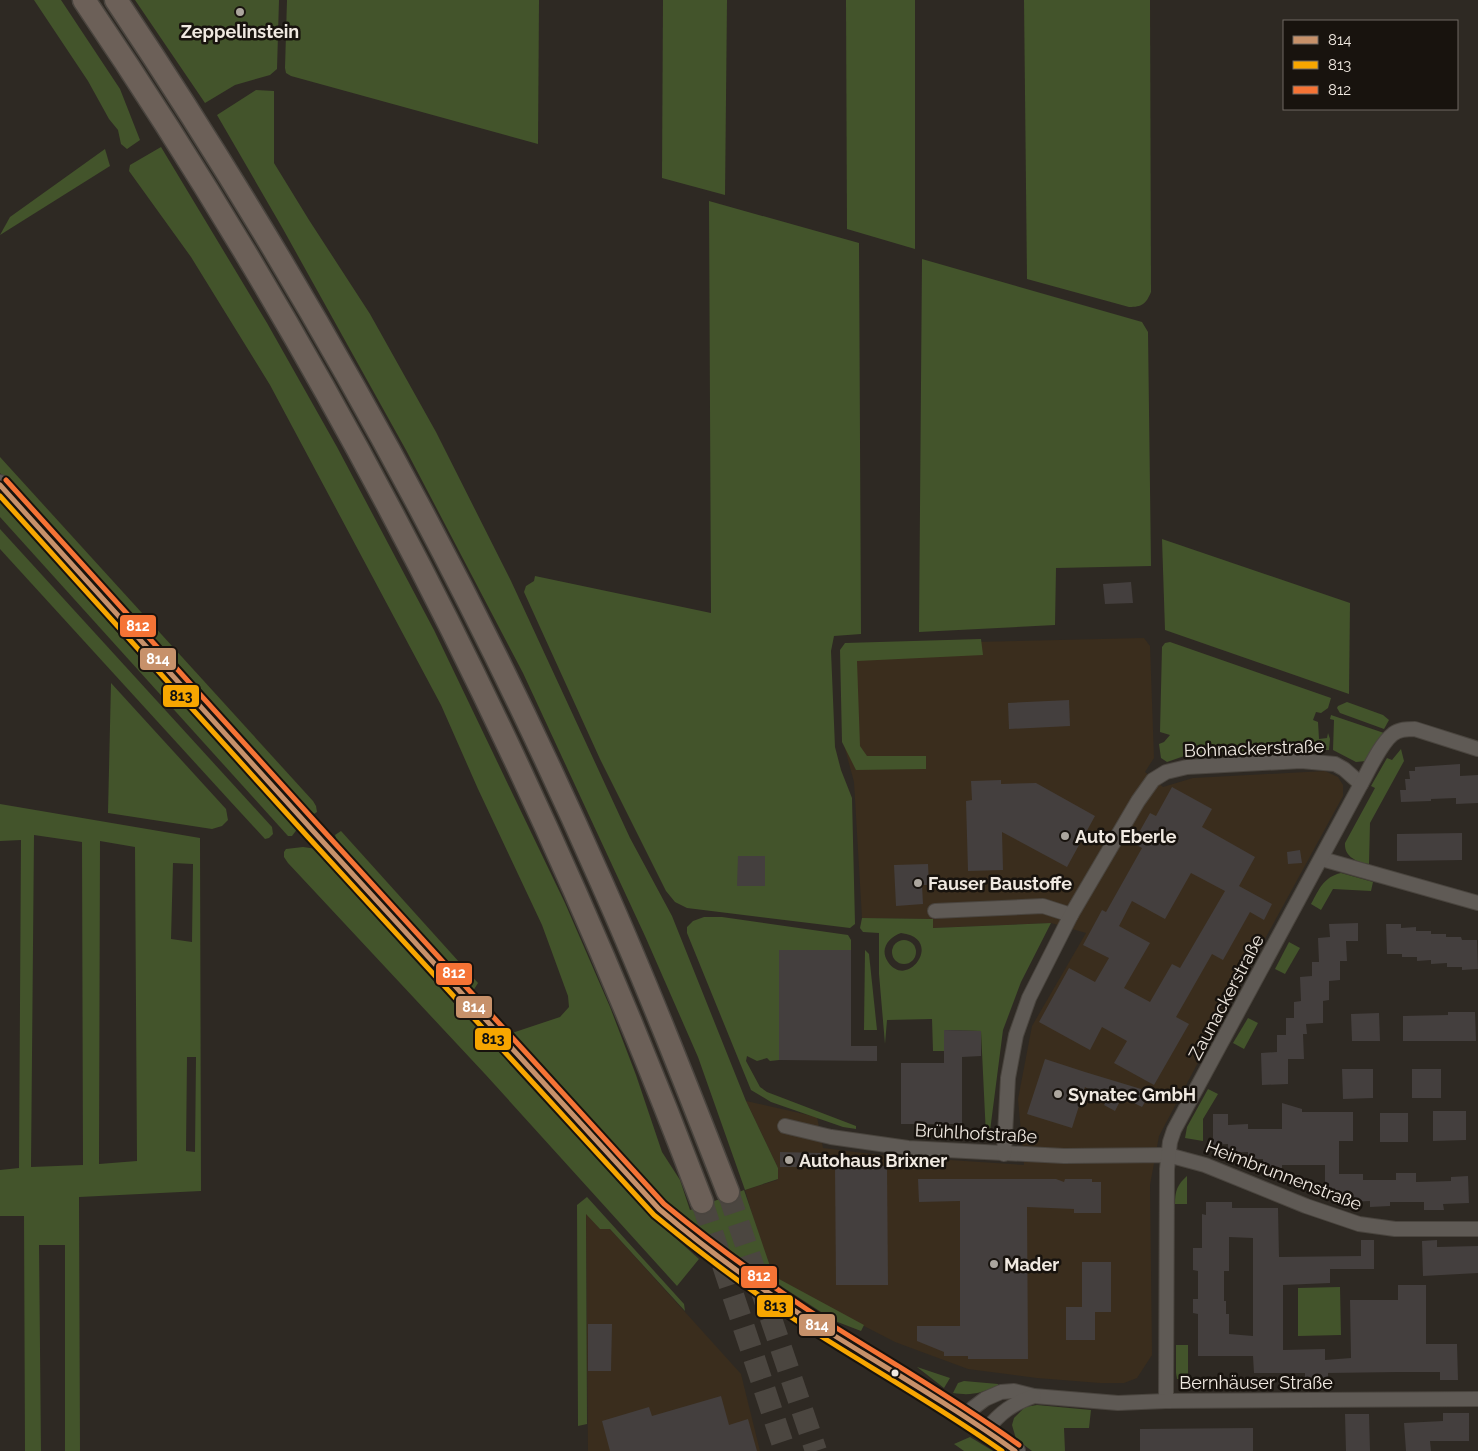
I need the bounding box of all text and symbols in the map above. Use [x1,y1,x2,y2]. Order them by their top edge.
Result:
marker: Zeppelinstein [234,6,246,18]
legend [1283,20,1458,110]
place label: Zeppelinstein [181,21,299,42]
text: 814 [1328,31,1352,49]
text: 813 [1328,56,1351,74]
text: 812 [1328,81,1351,99]
line badge: 812 [119,614,157,638]
text: 812 [126,618,150,634]
line badge: 814 [139,647,177,671]
text: 814 [146,651,170,667]
line badge: 813 [162,684,200,708]
text: 813 [169,688,193,704]
street label: Bohnackerstraße [1183,735,1325,761]
place label: Auto Eberle [1075,826,1177,847]
marker: Auto Eberle [1059,830,1071,842]
place label: Fauser Baustoffe [928,873,1072,894]
marker: Fauser Baustoffe [912,877,924,889]
street label: Zaunackerstraße [1184,930,1268,1063]
line badge: 812 [435,962,473,986]
text: 812 [442,965,466,981]
line badge: 814 [455,995,493,1019]
text: 814 [462,999,486,1015]
line badge: 813 [474,1027,512,1051]
text: 813 [481,1031,505,1047]
place label: Synatec GmbH [1068,1084,1196,1105]
marker: Synatec GmbH [1052,1088,1064,1100]
street label: Brühlhofstraße [914,1119,1038,1147]
street label: Heimbrunnenstraße [1203,1136,1365,1215]
place label: Autohaus Brixner [799,1150,947,1171]
marker: Autohaus Brixner [783,1154,795,1166]
place label: Mader [1004,1254,1059,1275]
marker: Mader [988,1258,1000,1270]
line badge: 812 [740,1265,778,1289]
text: 812 [747,1268,771,1284]
line badge: 813 [756,1294,794,1318]
text: 813 [763,1298,787,1314]
line badge: 814 [798,1313,836,1337]
text: 814 [805,1317,829,1333]
unlabelled marker [890,1368,900,1378]
street label: Bernhäuser Straße [1179,1372,1333,1393]

